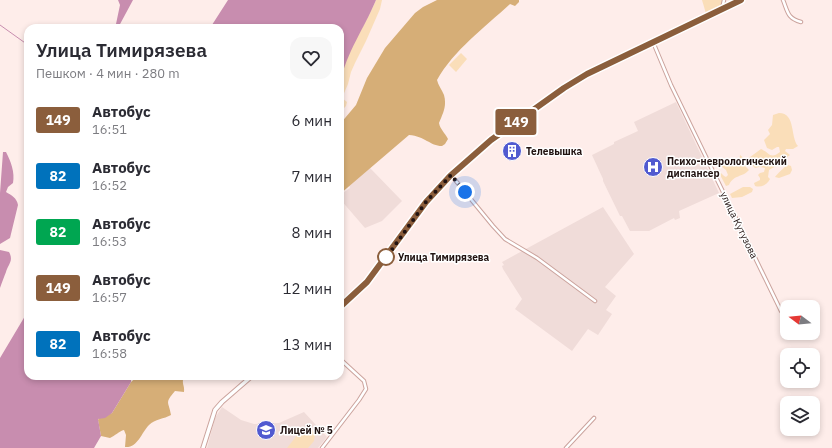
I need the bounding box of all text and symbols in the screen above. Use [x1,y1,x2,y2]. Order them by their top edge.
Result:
button: heart [290,37,332,79]
text: Улица Тимирязева [36,38,207,62]
text: Пешком · 4 мин · 280 m [36,65,180,82]
text: Автобус [92,102,151,121]
line badge: 149 [493,109,539,135]
text: 149 [45,111,71,129]
text: 6 мин [291,111,332,130]
text: 149 [503,113,529,131]
text: 16:51 [92,121,127,138]
building icon: Телевышка [501,140,523,162]
place label: Телевышка [526,145,583,158]
place label: Психо-неврологический диспансер [667,155,787,180]
hospital icon: Психо-неврологический диспансер [642,156,664,178]
text: Автобус [92,158,151,177]
text: 82 [50,167,66,185]
text: 7 мин [291,167,332,186]
text: 16:52 [92,177,127,194]
your location [455,182,475,202]
street label: улица Кутузова [717,189,761,261]
text: Автобус [92,214,151,233]
text: 82 [50,223,66,241]
text: 8 мин [291,223,332,242]
text: 16:53 [92,233,127,250]
marker: Улица Тимирязева [377,248,395,266]
place label: Улица Тимирязева [398,251,490,264]
text: Автобус [92,270,151,289]
text: 149 [45,279,71,297]
text: 12 мин [282,279,332,298]
text: 16:57 [92,289,127,306]
north arrow [780,300,820,340]
map controls [780,300,820,436]
text: Автобус [92,326,151,345]
text: 82 [50,335,66,353]
text: 13 мин [282,335,332,354]
text: 16:58 [92,345,127,362]
button: locate [780,348,820,388]
button: layers [780,396,820,436]
school or university icon: Лицей № 5 [255,419,277,441]
place label: Лицей № 5 [280,424,333,437]

